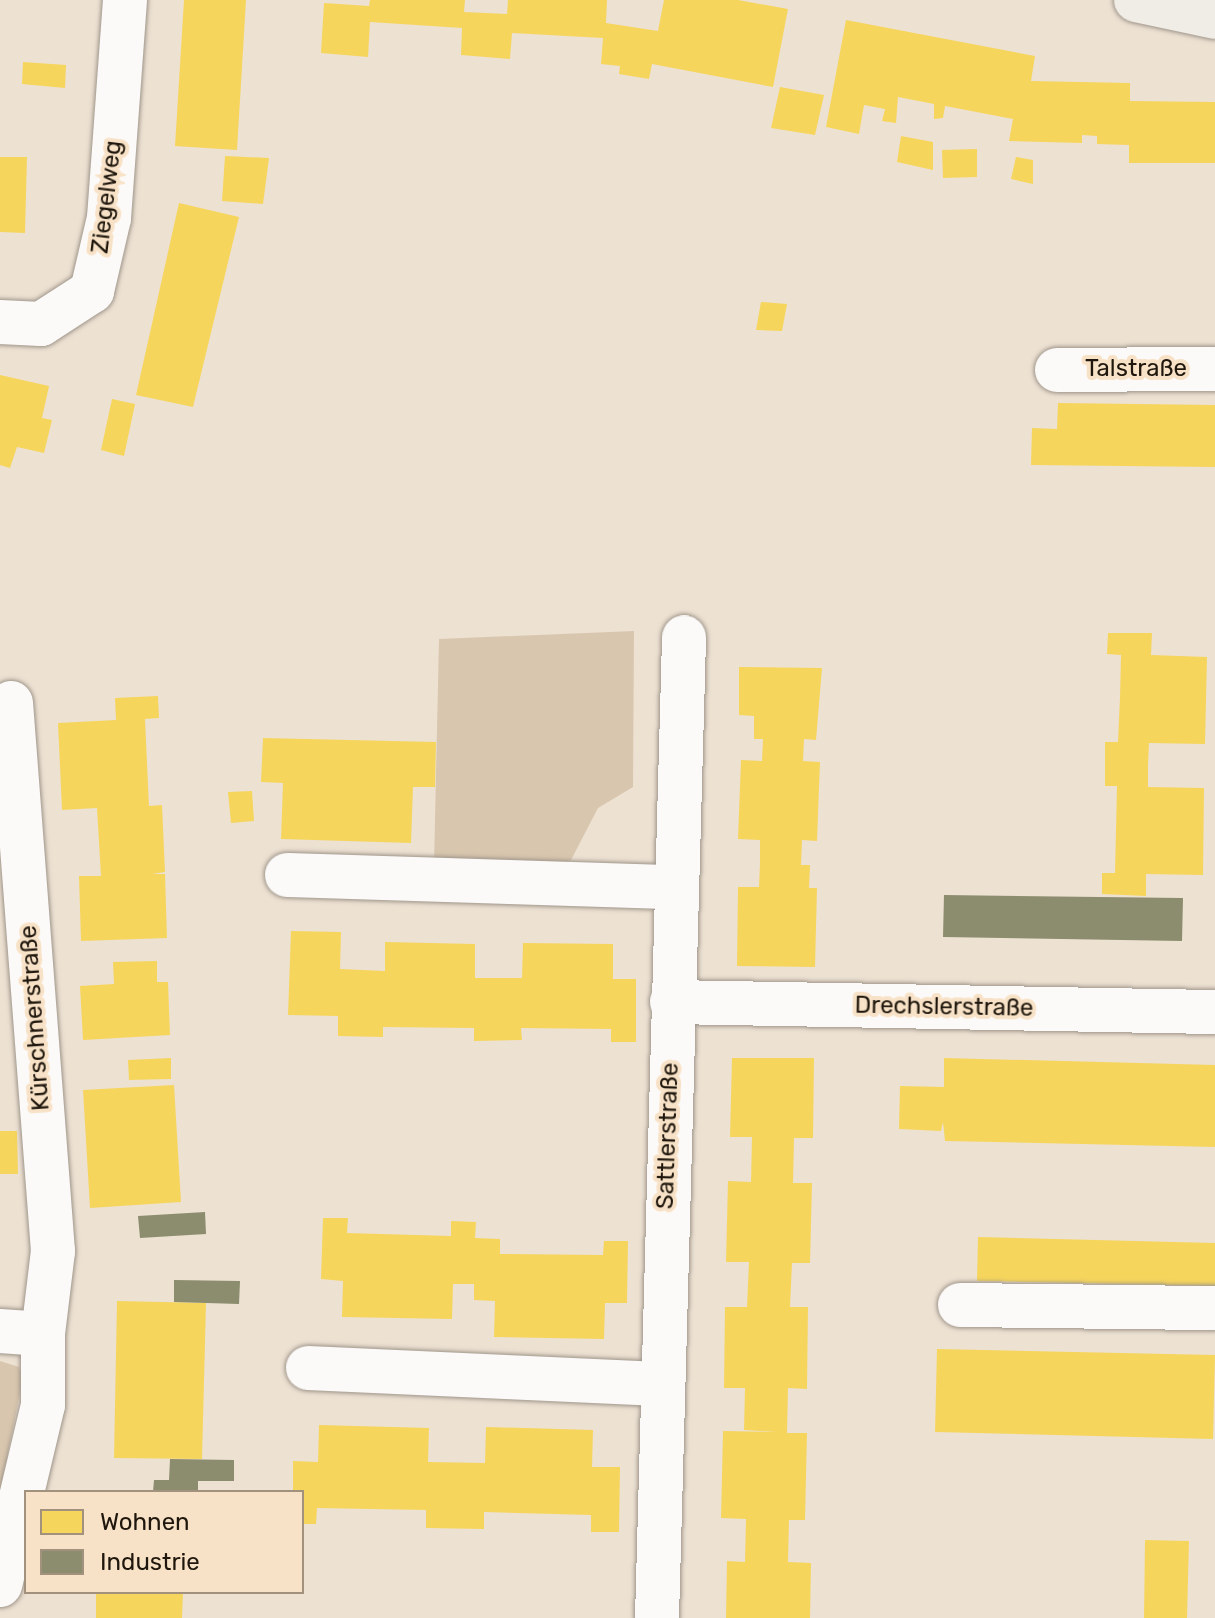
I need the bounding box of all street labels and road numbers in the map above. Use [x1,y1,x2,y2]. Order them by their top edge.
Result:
street label: Ziegelweg [86,139,128,255]
street label: Talstraße [1085,355,1187,383]
street label: Kürschnerstraße [14,924,56,1112]
street label: Drechslerstraße [854,991,1034,1023]
street label: Sattlerstraße [651,1062,685,1210]

